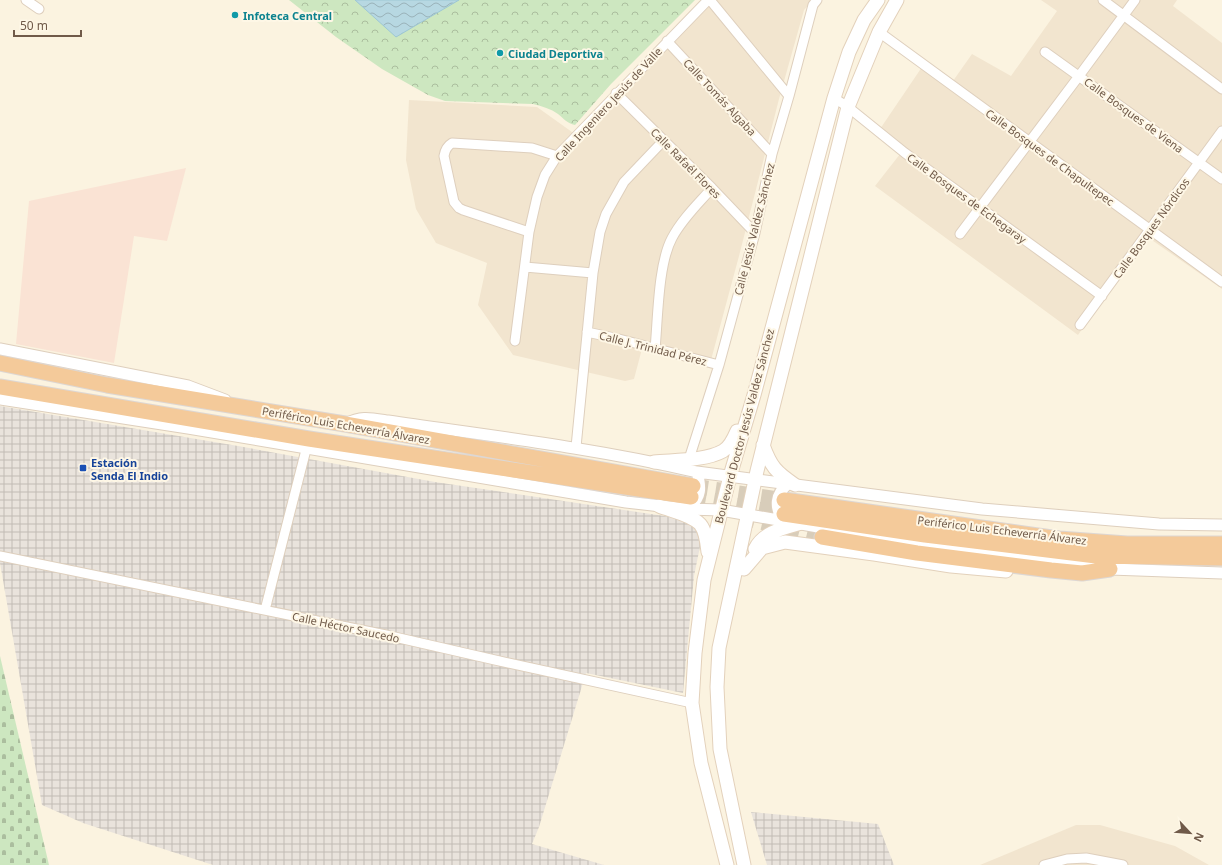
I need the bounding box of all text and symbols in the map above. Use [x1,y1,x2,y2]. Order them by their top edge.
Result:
place label: Infoteca Central [243,8,332,23]
marker: Infoteca Central [230,10,240,20]
scale bar [14,12,81,38]
text: 50 m [20,17,48,34]
street label: Calle Ingeniero Jesús de Valle [551,44,665,164]
place label: Ciudad Deportiva [508,46,603,61]
marker: Ciudad Deportiva [495,48,505,58]
street label: Calle Tomás Algaba [680,55,760,139]
street label: Calle Bosques de Viena [1081,74,1187,156]
street label: Calle Bosques de Chapultepec [983,105,1117,209]
street label: Calle Rafaél Flores [648,125,724,201]
street label: Calle Bosques de Echegaray [904,150,1030,247]
street label: Calle Jesús Valdez Sánchez [730,161,778,297]
street label: Calle Bosques Nórdicos [1109,175,1193,281]
street label: Calle J. Trinidad Pérez [598,327,708,369]
street label: Boulevard Doctor Jesús Valdez Sánchez [711,327,777,525]
street label: Periférico Luis Echeverría Álvarez [261,403,431,447]
place label: Estación Senda El Indio [91,455,168,483]
marker: Estación Senda El Indio [78,463,88,473]
street label: Periférico Luis Echeverría Álvarez [917,512,1087,548]
street label: Calle Héctor Saucedo [291,608,401,646]
north arrow [1170,813,1210,853]
text: N [1191,830,1208,845]

